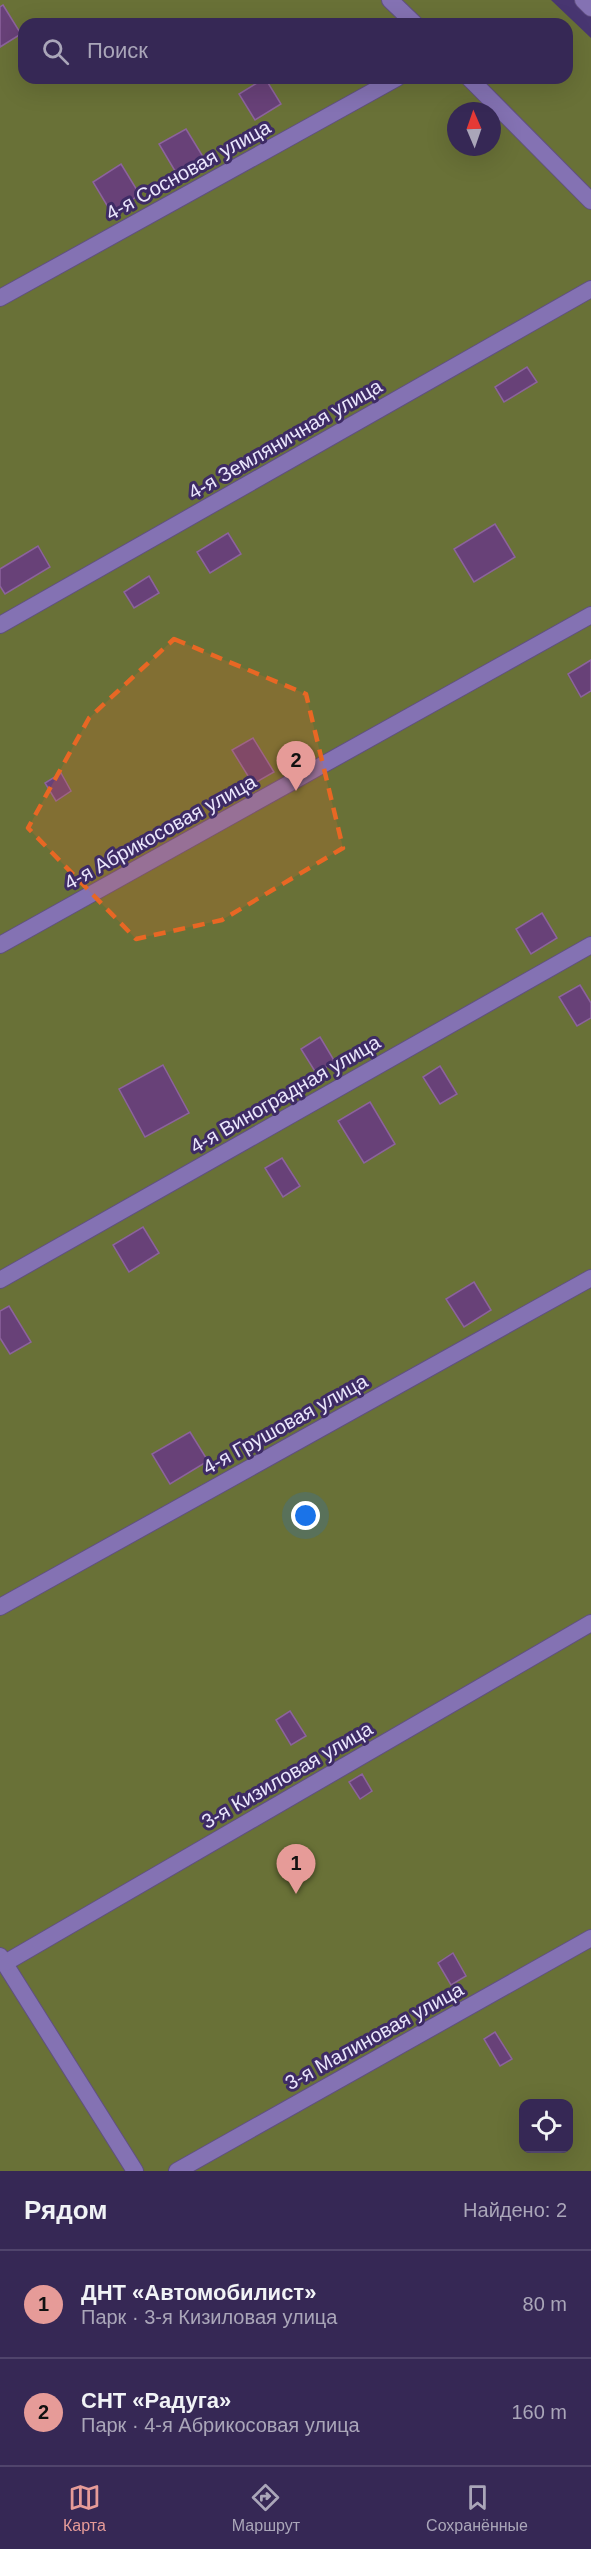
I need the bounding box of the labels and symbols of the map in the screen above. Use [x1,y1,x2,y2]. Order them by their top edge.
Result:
north arrow [447,102,501,156]
street label: 4-я Сосновая улица [102,115,275,224]
street label: 4-я Земляничная улица [184,374,386,503]
pin: 2 [276,742,316,791]
street label: 4-я Абрикосовая улица [60,770,260,894]
street label: 4-я Виноградная улица [186,1030,385,1157]
street label: 4-я Грушовая улица [199,1369,372,1478]
your location [291,1501,320,1530]
street label: 3-я Кизиловая улица [198,1717,377,1833]
pin: 1 [276,1844,316,1894]
street label: 3-я Малиновая улица [281,1977,468,2094]

